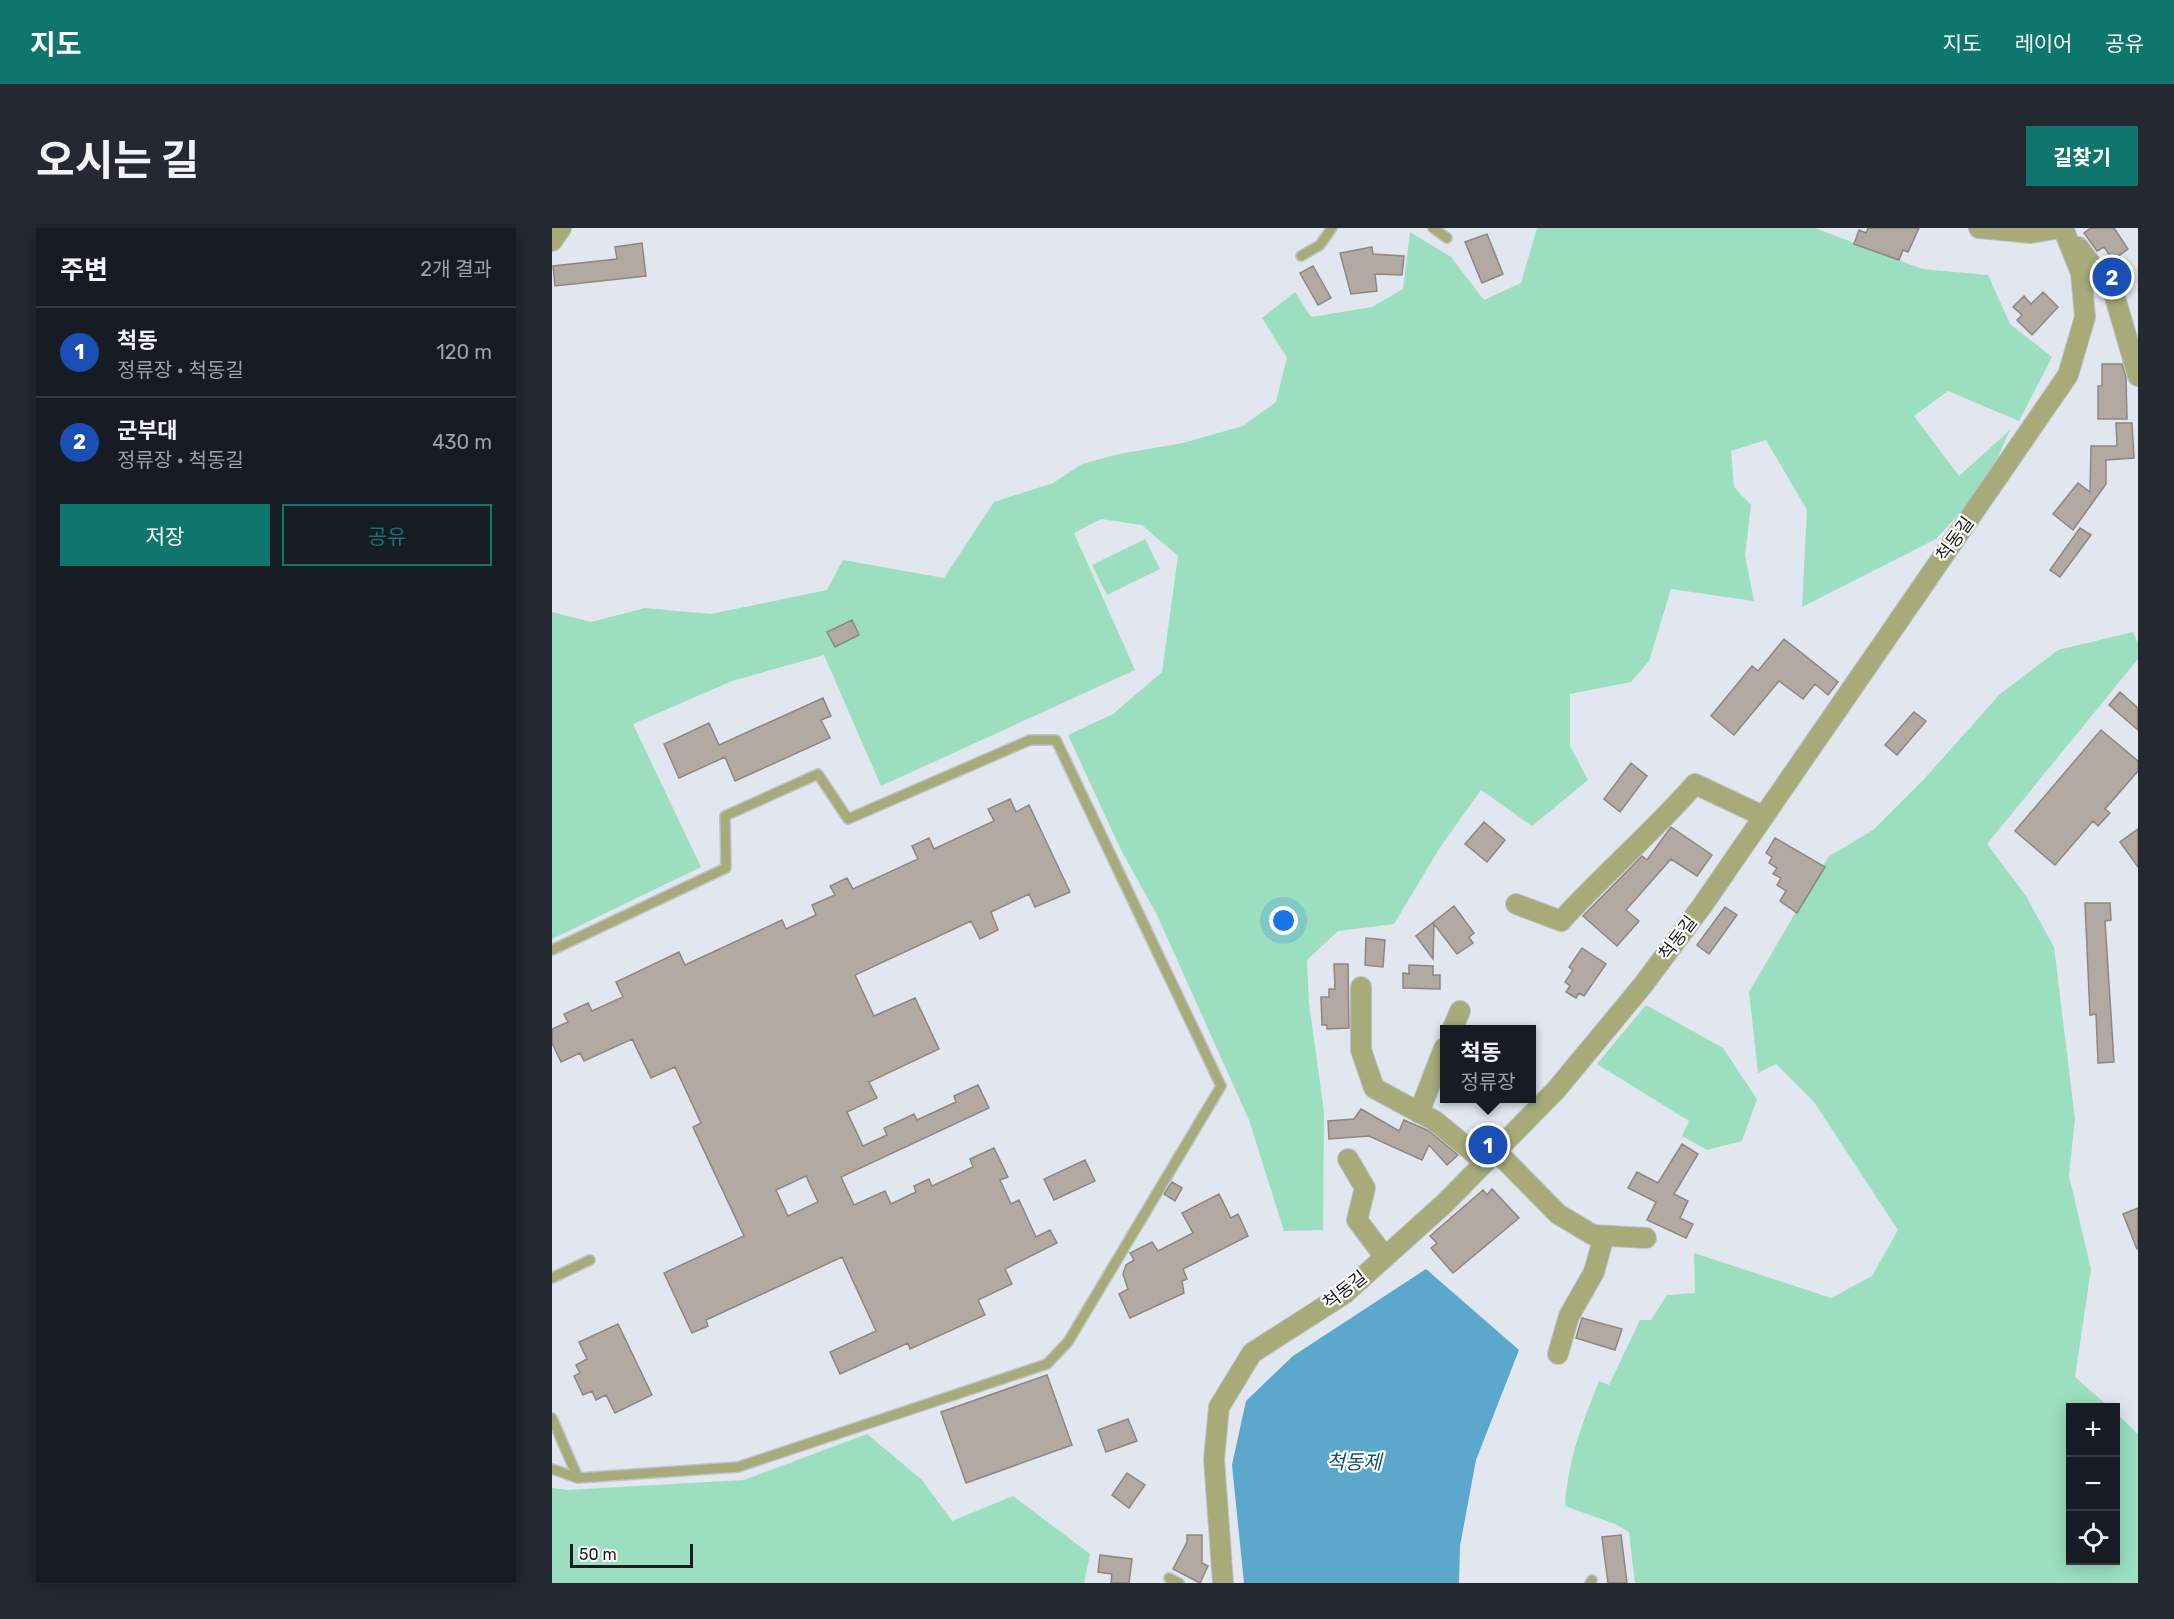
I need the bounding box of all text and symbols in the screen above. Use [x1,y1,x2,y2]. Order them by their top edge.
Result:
text: 지도 [30,28,82,61]
text: 지도 [1943,31,1981,56]
text: 레이어 [2014,31,2072,56]
text: 공유 [2105,31,2144,56]
button: 길찾기 [2026,126,2138,186]
text: 오시는 길 [36,136,200,186]
pin: 2 [2092,254,2132,300]
text: 주변 [60,255,108,286]
text: 2개 결과 [420,257,492,281]
text: 척동 [117,327,157,354]
text: 1 [75,340,84,364]
text: 120 m [436,340,492,364]
text: 정류장 · 척동길 [117,358,244,382]
text: 군부대 [117,417,178,444]
text: 2 [73,430,86,454]
text: 430 m [432,430,492,454]
text: 정류장 · 척동길 [117,448,244,472]
button: 저장 [60,504,270,566]
button: 공유 [282,504,492,566]
street label: 척동길 [1931,512,1979,566]
your location [1269,906,1298,935]
street label: 척동길 [1654,912,1702,964]
popup [1440,1025,1536,1103]
text: 척동 [1460,1039,1501,1066]
text: 정류장 [1460,1070,1516,1094]
pin: 1 [1468,1122,1508,1168]
street label: 척동길 [1319,1266,1371,1314]
map controls [2066,1403,2120,1565]
button: + [2066,1403,2120,1457]
water label: 척동제 [1326,1450,1384,1474]
button: − [2066,1457,2120,1511]
button: locate [2066,1511,2120,1565]
scale bar [570,1541,693,1568]
text: 50 m [579,1545,617,1564]

